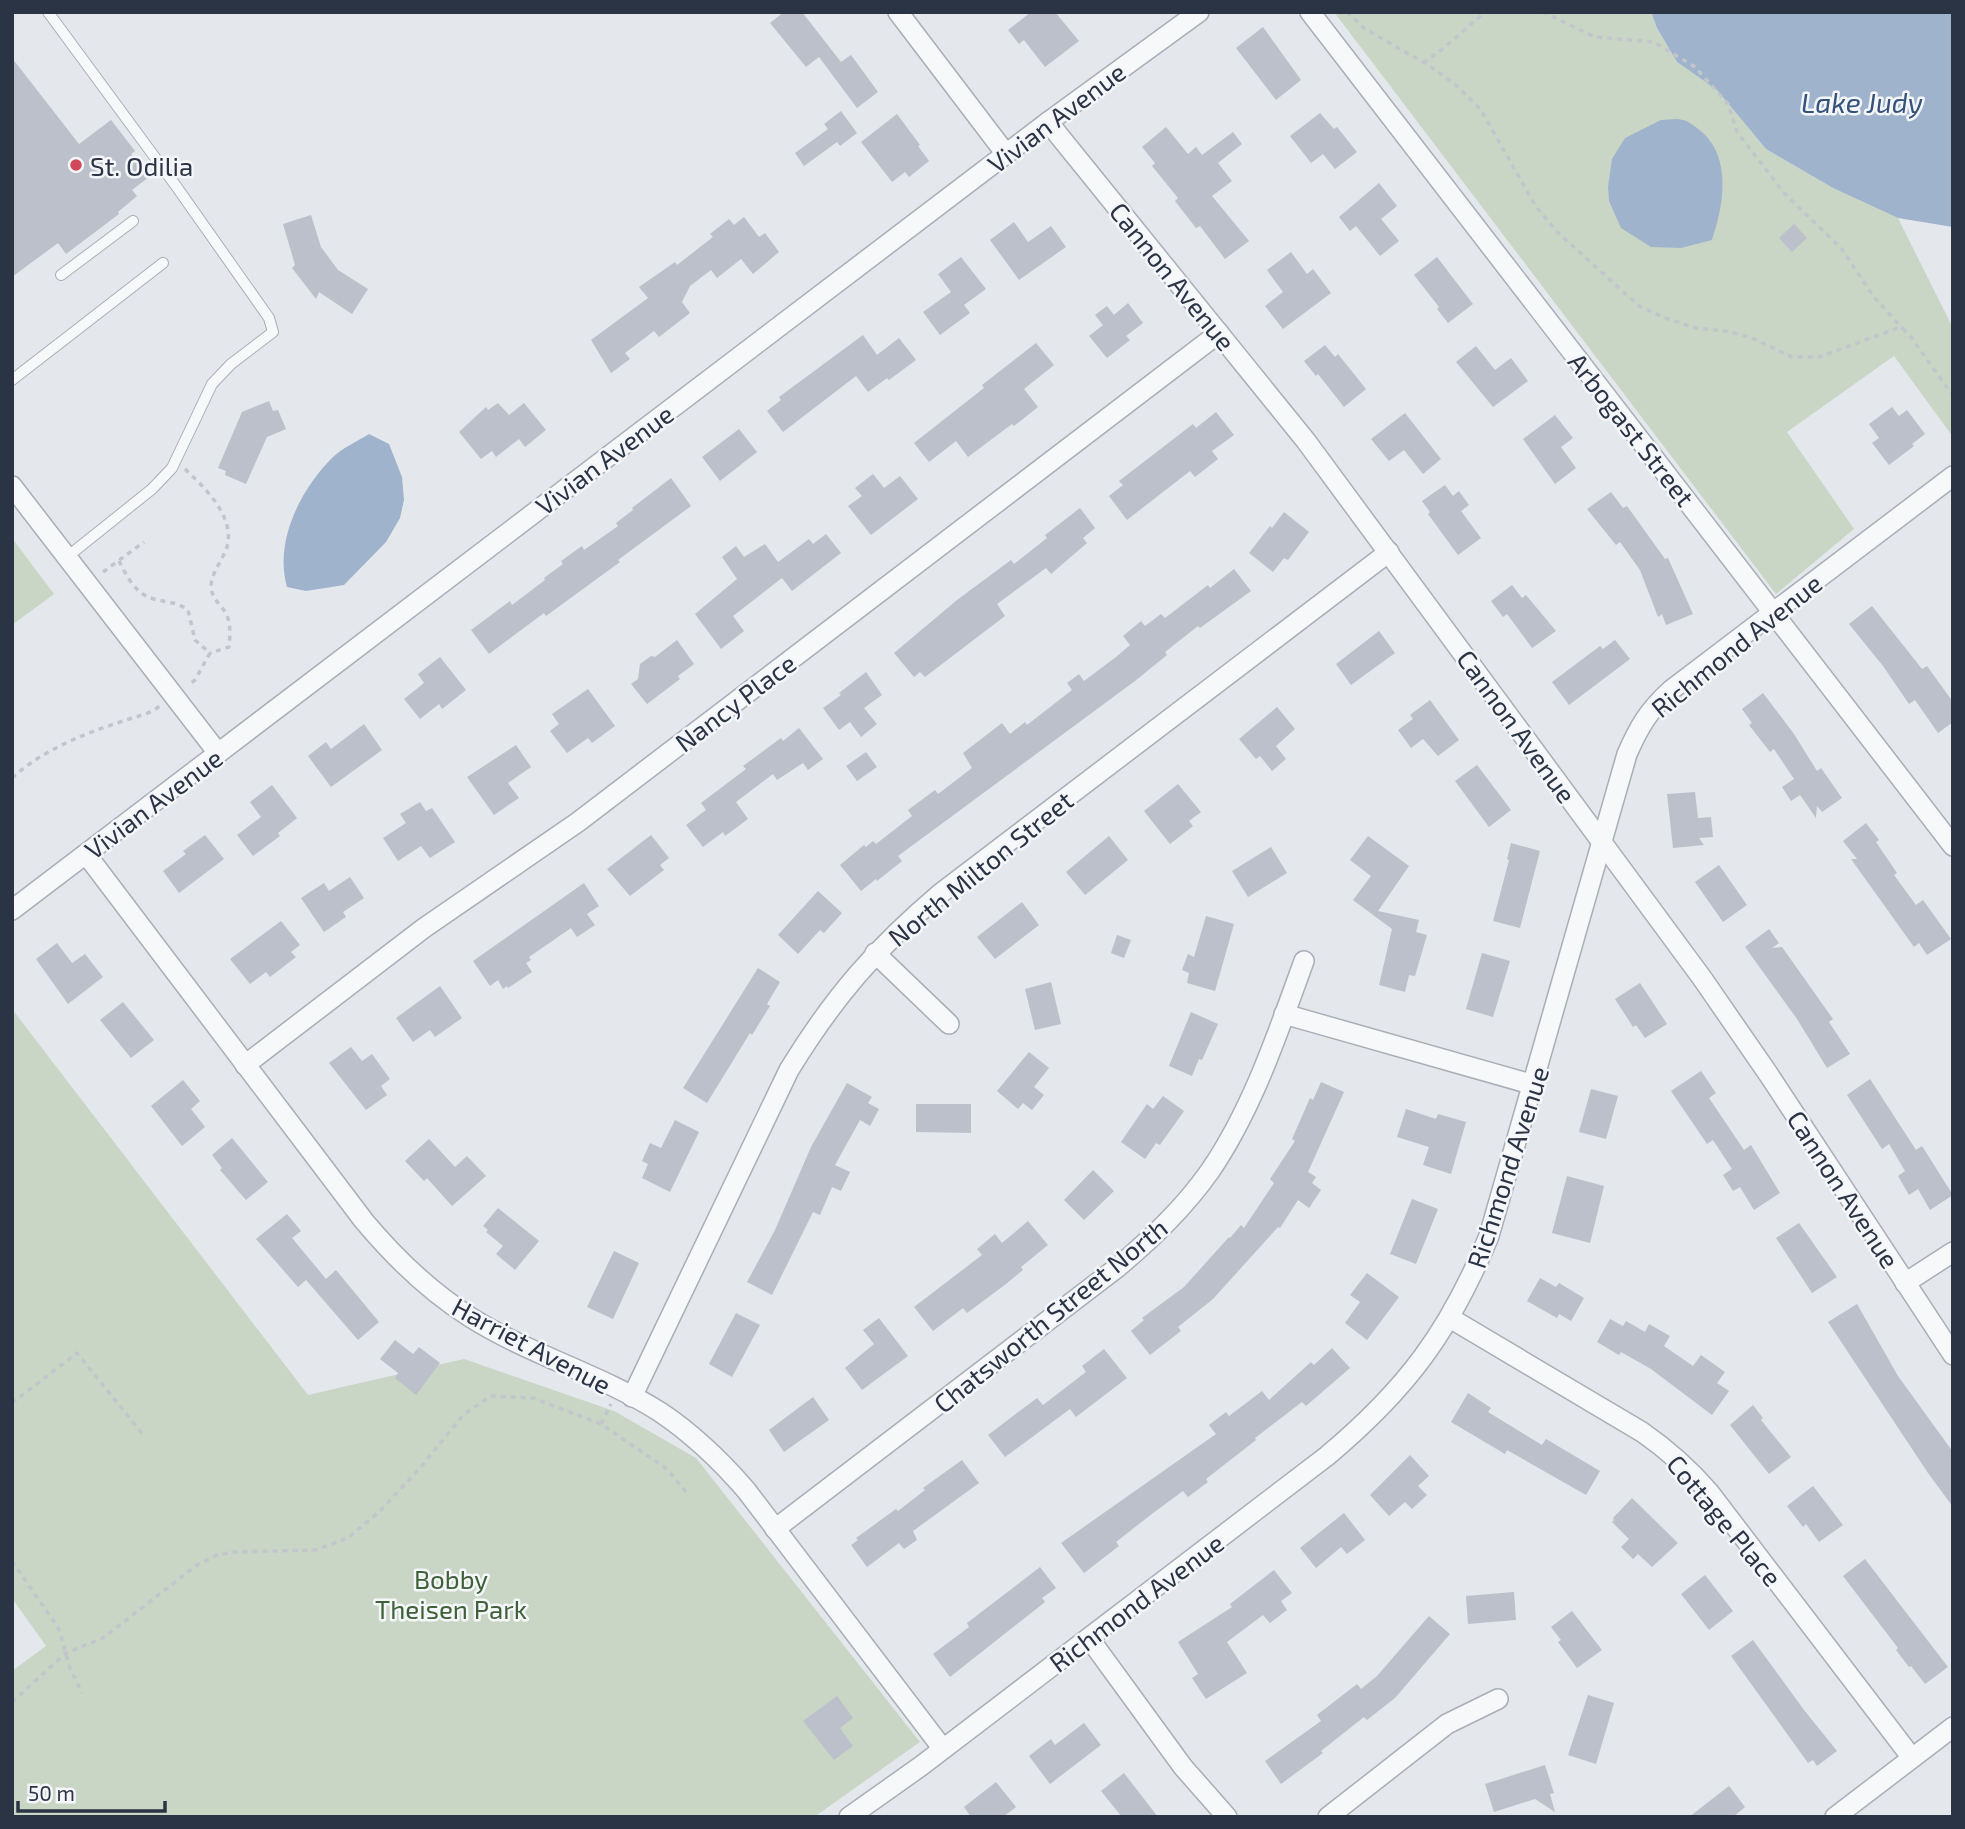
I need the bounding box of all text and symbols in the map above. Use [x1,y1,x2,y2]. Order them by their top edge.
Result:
street label: Vivian Avenue [981,55,1131,179]
water label: Lake Judy [1801,85,1923,119]
place label: St. Odilia [90,150,193,181]
marker: St. Odilia [68,157,84,173]
street label: Cannon Avenue [1104,196,1242,356]
street label: Arbogast Street [1563,346,1702,512]
street label: Vivian Avenue [529,397,679,521]
street label: Richmond Avenue [1645,567,1827,723]
street label: Cannon Avenue [1451,643,1583,809]
street label: Nancy Place [668,647,802,757]
street label: Vivian Avenue [78,741,228,865]
street label: North Milton Street [881,784,1079,952]
street label: Richmond Avenue [1460,1062,1554,1272]
street label: Cannon Avenue [1782,1104,1906,1274]
street label: Chatsworth Street North [927,1211,1173,1419]
street label: Harriet Avenue [447,1290,617,1400]
street label: Cottage Place [1661,1448,1789,1592]
street label: Richmond Avenue [1043,1526,1229,1678]
park label: Bobby Theisen Park [375,1563,527,1624]
scale bar [18,1770,164,1814]
text: 50 m [28,1780,75,1805]

